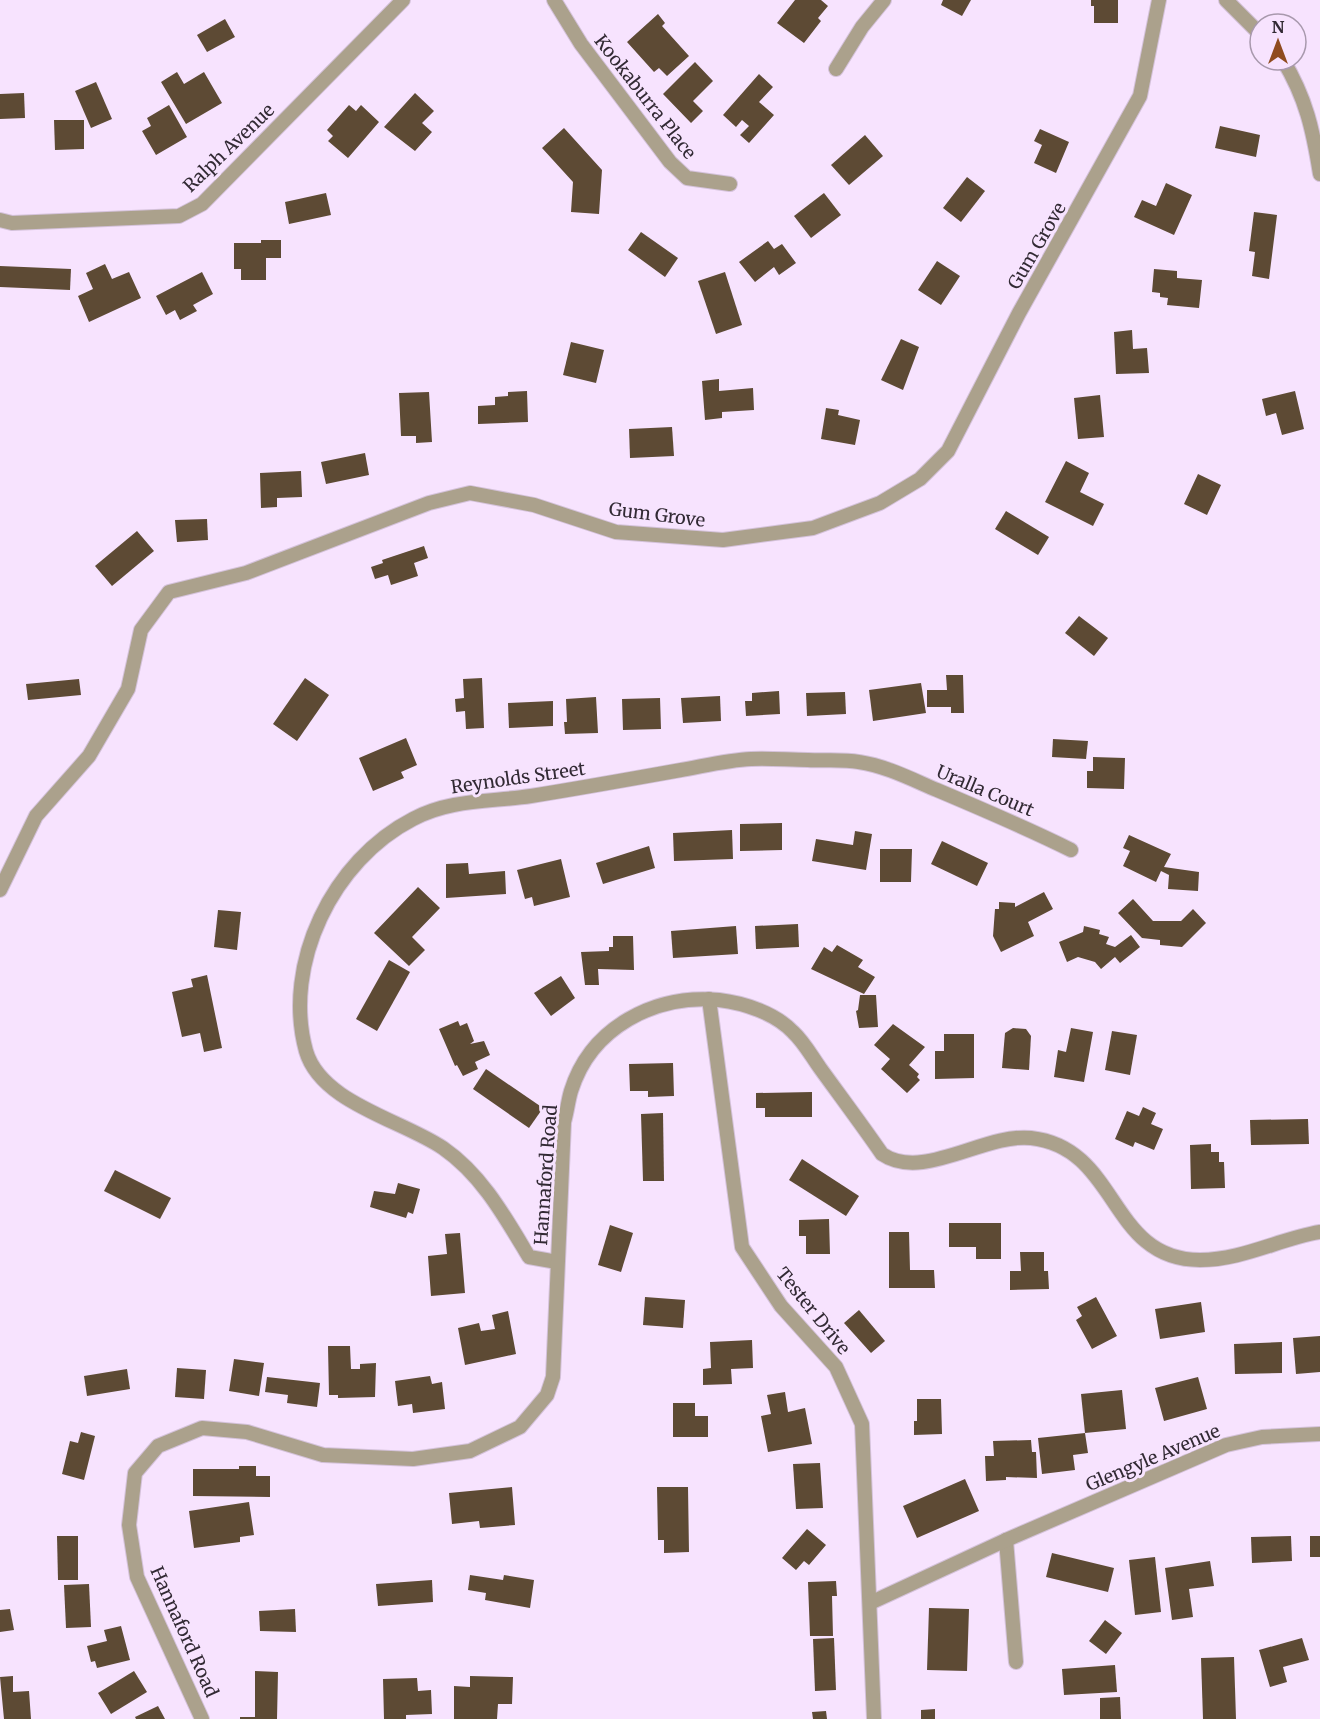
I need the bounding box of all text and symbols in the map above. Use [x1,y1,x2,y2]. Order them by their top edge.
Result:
north arrow [1248,12,1308,72]
text: N [1272,17,1285,37]
street label: Kookaburra Place [590,30,701,164]
street label: Ralph Avenue [178,98,279,197]
street label: Gum Grove [1002,198,1071,293]
street label: Gum Grove [608,497,706,532]
street label: Reynolds Street [449,757,587,798]
street label: Uralla Court [933,760,1038,821]
street label: Hannaford Road [529,1104,562,1246]
street label: Tester Drive [771,1262,856,1359]
street label: Glengyle Avenue [1082,1419,1223,1496]
street label: Hannaford Road [145,1563,224,1701]

